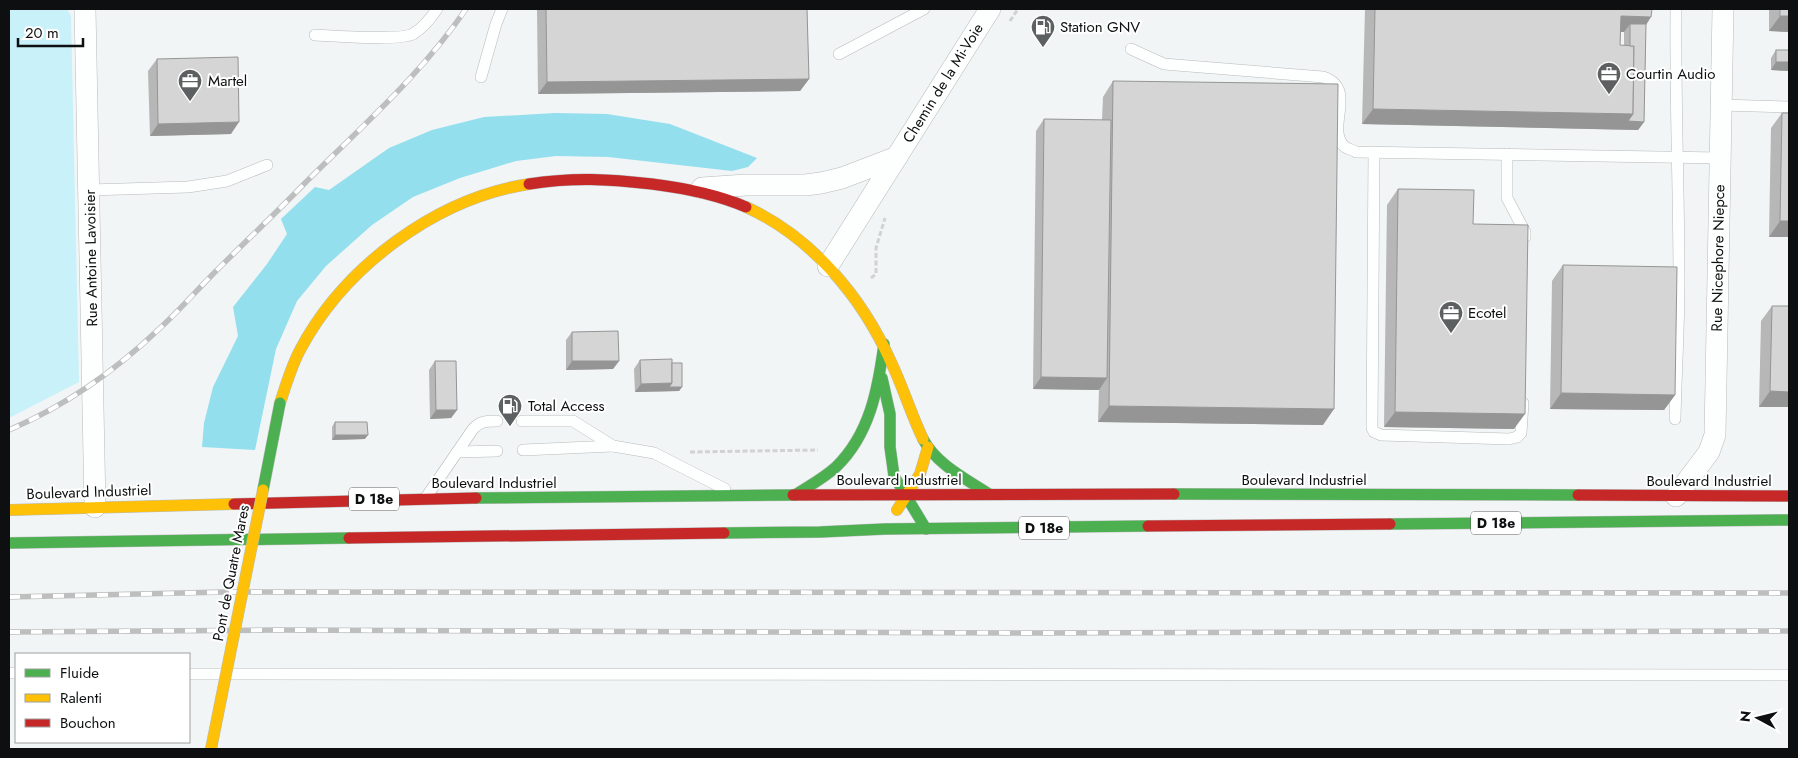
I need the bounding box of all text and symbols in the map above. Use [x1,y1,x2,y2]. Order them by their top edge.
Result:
fuel station icon: Station GNV [1030,14,1056,48]
scale bar [18,15,82,47]
place label: Station GNV [1060,16,1140,38]
street label: Chemin de la Mi-Voie [897,19,989,147]
text: 20 m [25,22,59,44]
office icon: Courtin Audio [1596,61,1622,95]
place label: Courtin Audio [1626,63,1715,85]
office icon: Martel [177,68,203,102]
place label: Martel [208,70,247,92]
street label: Rue Nicephore Niepce [1706,184,1730,332]
street label: Rue Antoine Lavoisier [79,188,103,327]
office icon: Ecotel [1438,300,1464,334]
place label: Ecotel [1468,302,1506,324]
fuel station icon: Total Access [497,393,523,427]
place label: Total Access [528,395,605,417]
street label: Boulevard Industriel [836,469,962,491]
street label: Boulevard Industriel [1241,469,1367,491]
street label: Boulevard Industriel [1646,470,1772,492]
street label: Boulevard Industriel [431,472,557,494]
street label: Boulevard Industriel [26,479,152,505]
road number: D 18e [349,488,399,510]
street label: Pont de Quatre Mares [207,503,255,643]
road number: D 18e [1471,512,1521,534]
road number: D 18e [1019,516,1069,540]
legend [15,653,190,743]
text: Fluide [60,662,99,684]
text: Ralenti [60,687,102,709]
north arrow [1733,693,1783,743]
text: N [1734,710,1756,723]
text: Bouchon [60,712,116,734]

